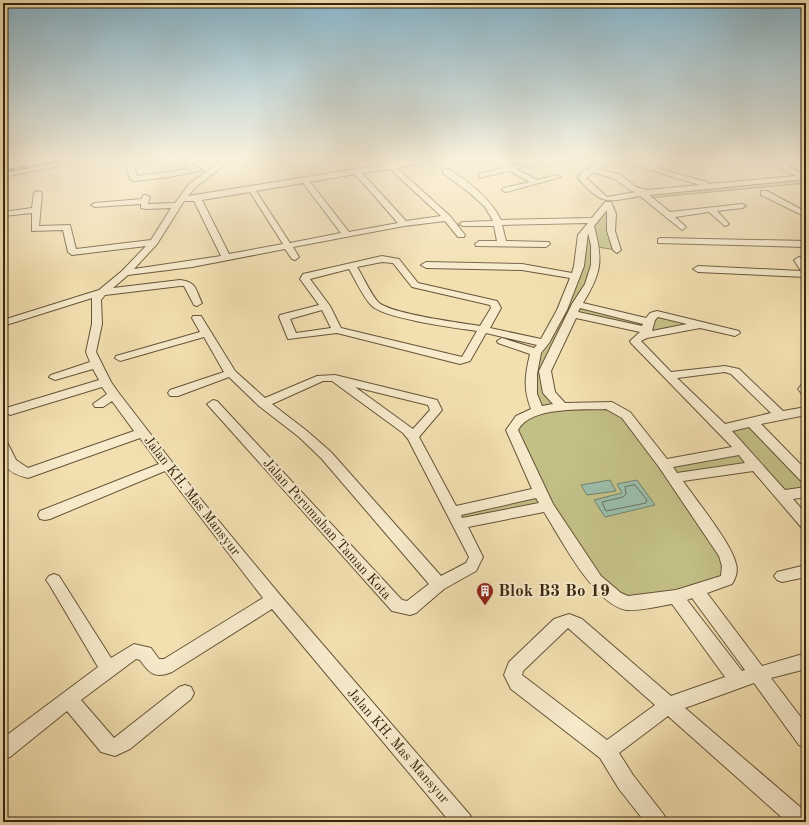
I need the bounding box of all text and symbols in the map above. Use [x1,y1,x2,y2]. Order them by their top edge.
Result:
street label: Jalan KH. Mas Mansyur [141,434,243,559]
street label: Jalan Perumahan Taman Kota [260,456,394,602]
building icon: Blok B3 Bo 19 [475,581,495,606]
place label: Blok B3 Bo 19 [498,583,610,600]
street label: Jalan KH. Mas Mansyur [344,686,452,807]

